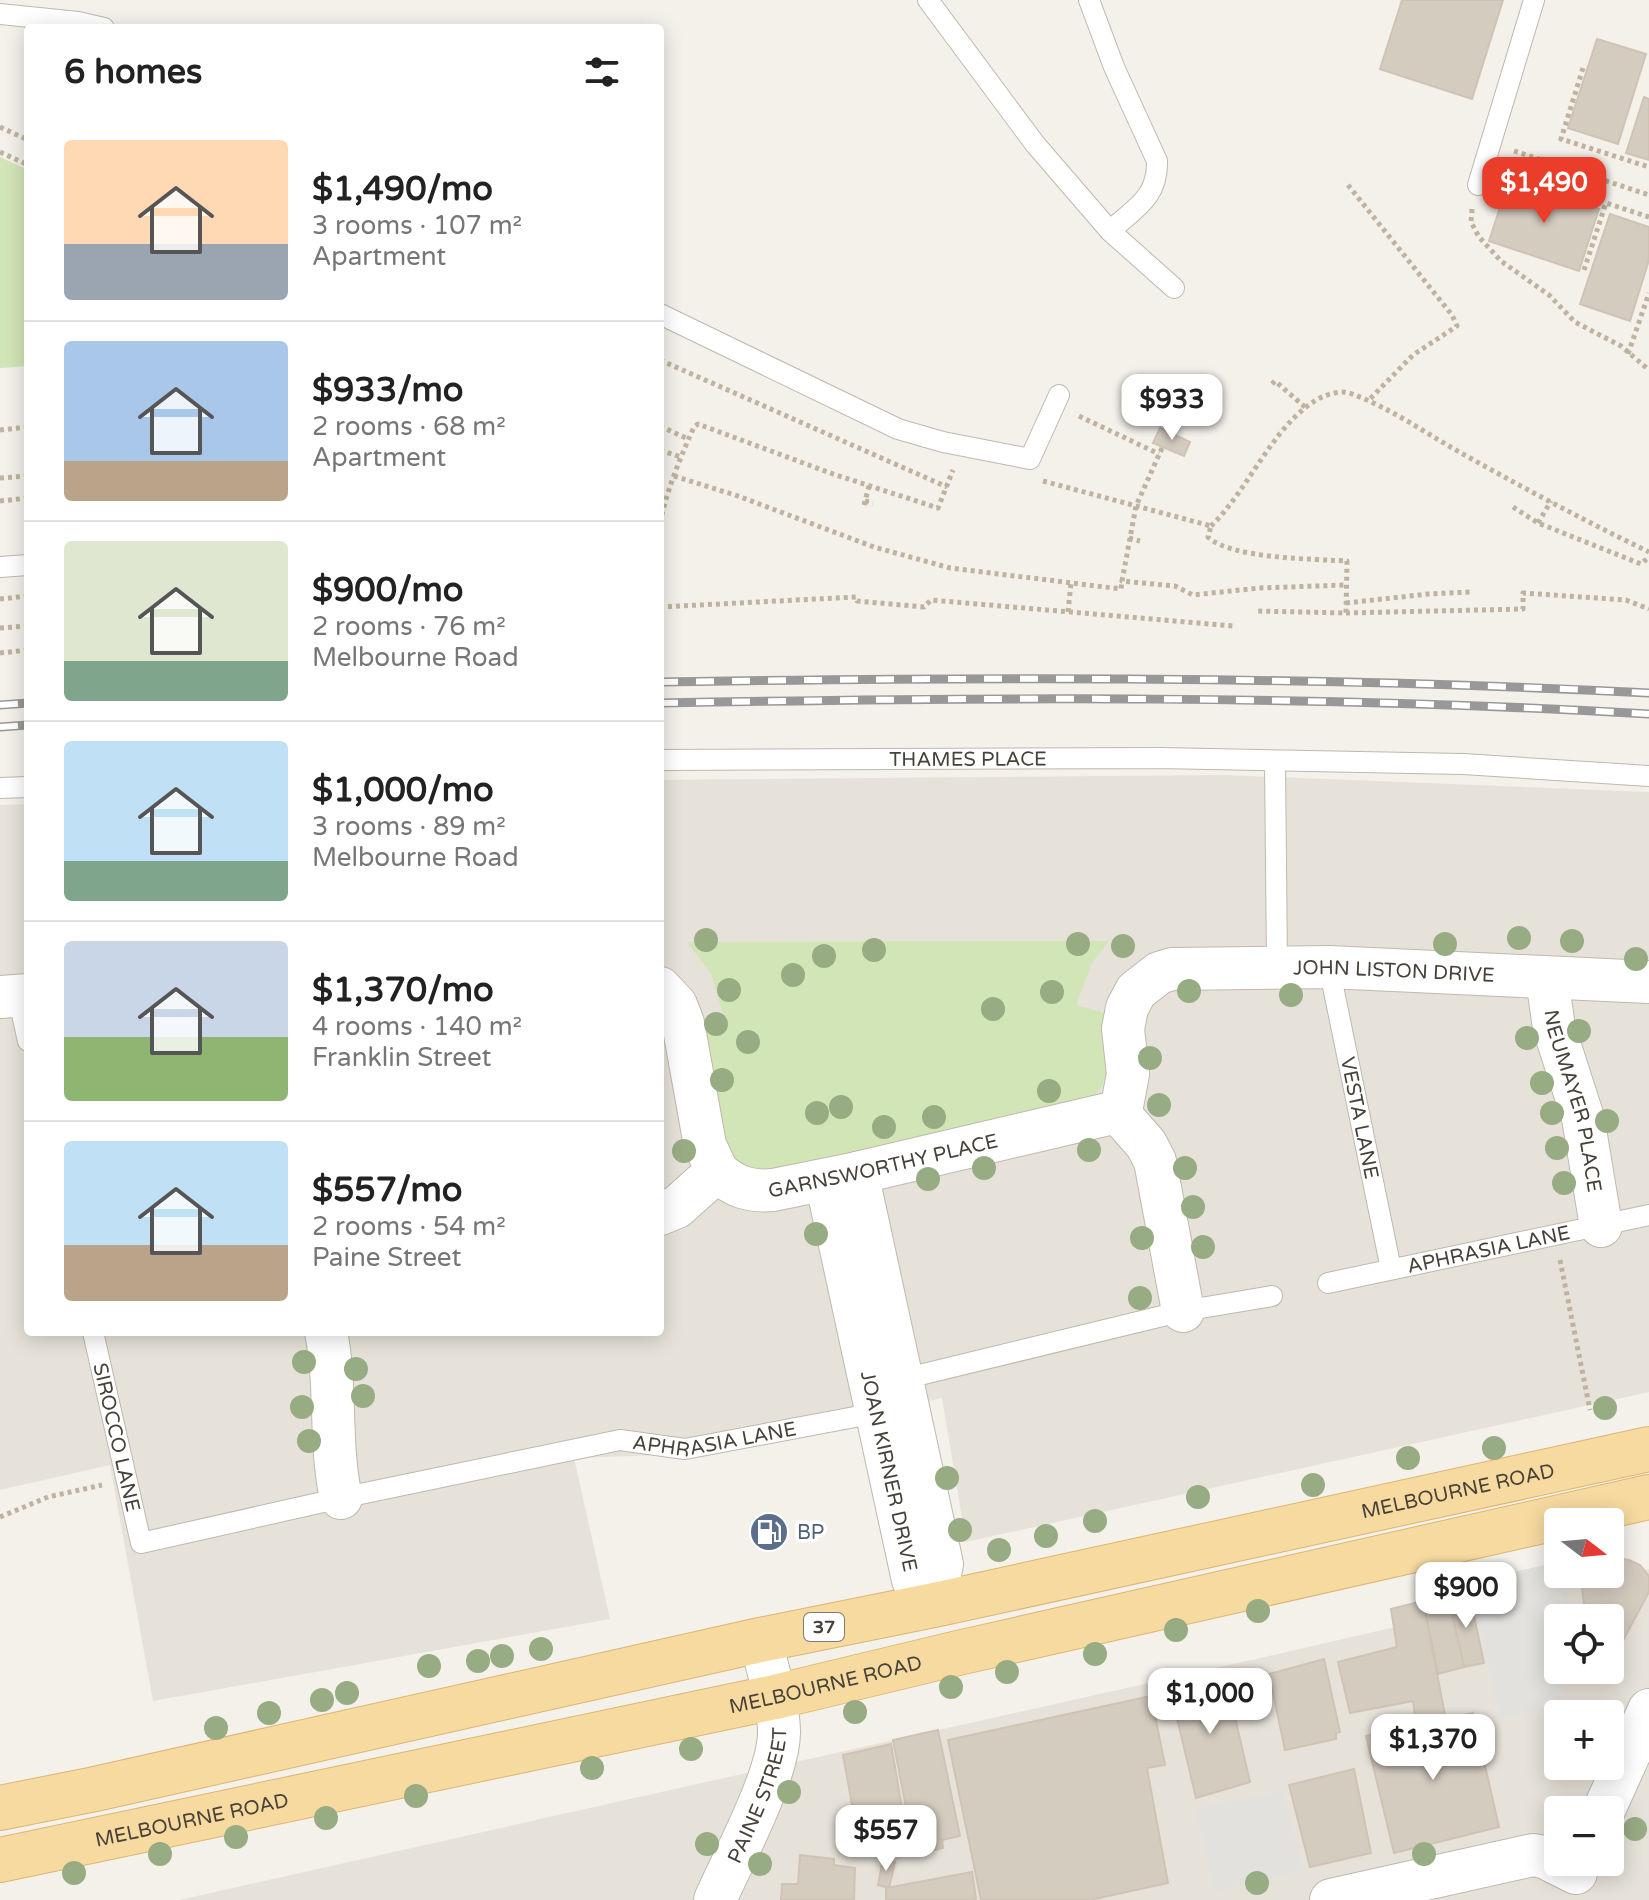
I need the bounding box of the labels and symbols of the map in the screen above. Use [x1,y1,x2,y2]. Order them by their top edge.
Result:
pin: $1,490 [1479,157,1609,225]
pin: $933 [1125,374,1219,442]
street label: THAMES PLACE [889,747,1047,772]
street label: JOHN LISTON DRIVE [1293,956,1495,988]
street label: NEUMAYER PLACE [1539,1008,1606,1194]
street label: VESTA LANE [1335,1055,1383,1181]
street label: GARNSWORTHY PLACE [766,1129,1000,1204]
street label: APHRASIA LANE [1405,1221,1572,1279]
street label: SIROCCO LANE [87,1361,145,1514]
street label: JOAN KIRNER DRIVE [855,1369,922,1574]
street label: APHRASIA LANE [631,1417,798,1463]
street label: MELBOURNE ROAD [1359,1459,1557,1524]
north arrow [1544,1508,1624,1588]
fuel station icon: BP [748,1511,790,1553]
place label: BP [797,1521,824,1545]
pin: $900 [1419,1562,1513,1630]
road number: 37 [804,1613,844,1641]
street label: MELBOURNE ROAD [727,1651,925,1719]
pin: $1,000 [1145,1668,1275,1736]
pin: $1,370 [1368,1714,1498,1782]
street label: PAINE STREET [723,1727,792,1867]
street label: MELBOURNE ROAD [93,1789,291,1853]
pin: $557 [839,1805,933,1873]

